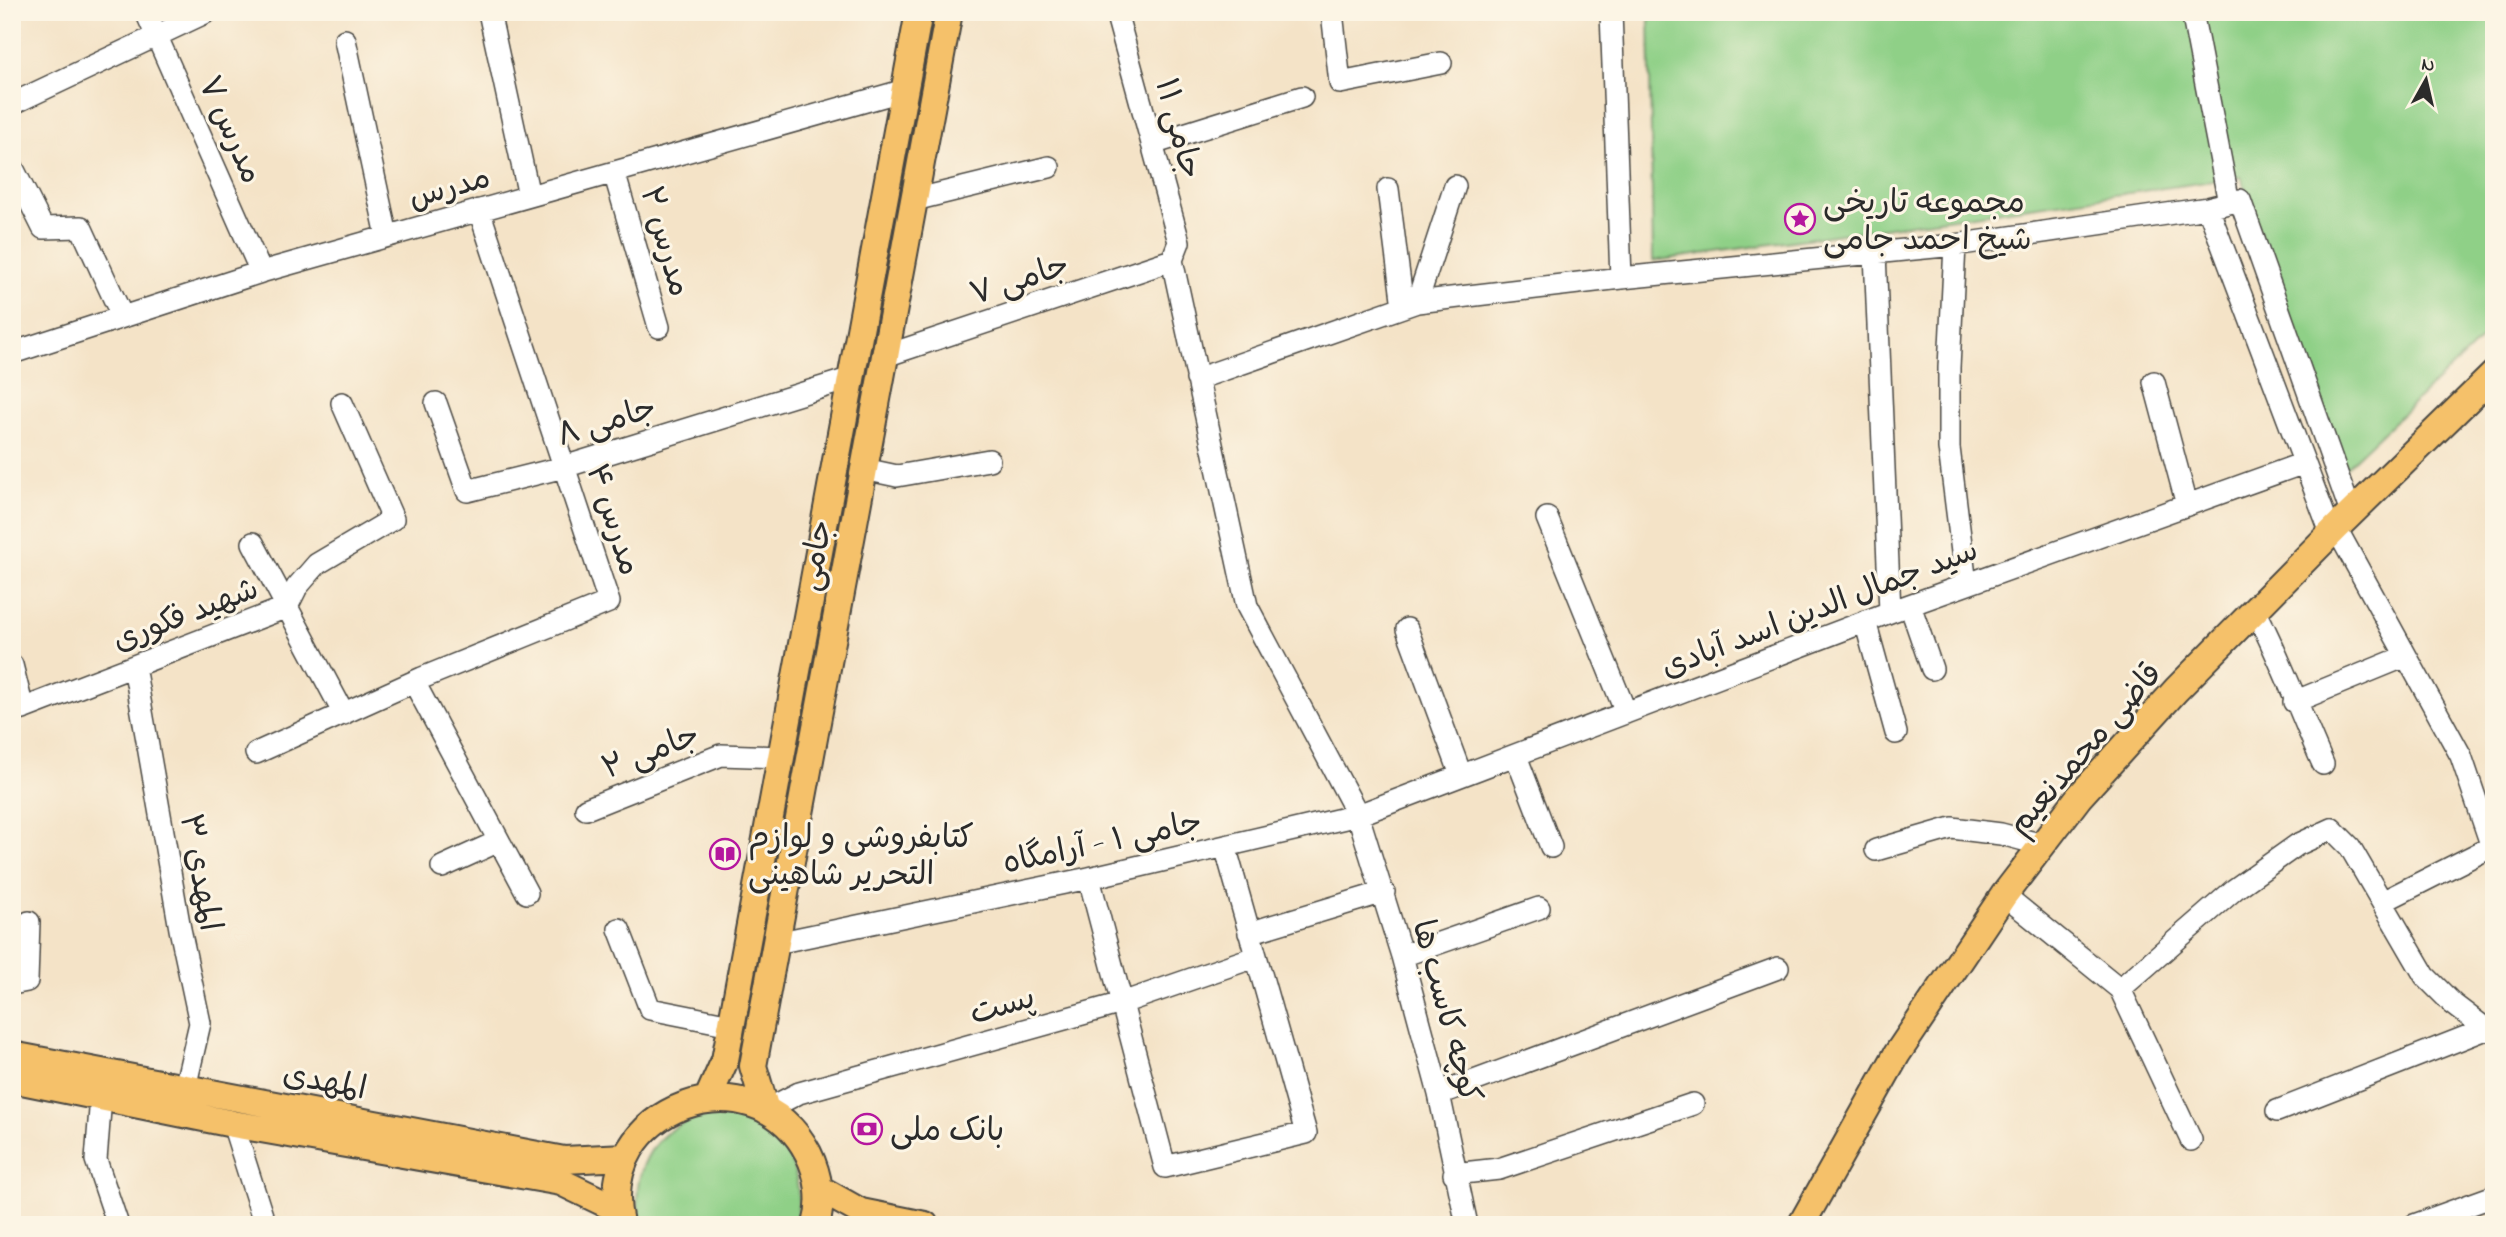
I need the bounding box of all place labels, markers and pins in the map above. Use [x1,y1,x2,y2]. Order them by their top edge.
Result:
place label: مجموعه تاریخی شیخ احمد جامی [1823,181,2032,265]
place icon: مجموعه تاریخی شیخ احمد جامی [1783,202,1817,236]
place label: کتابفروشی و لوازم التحریر شاهینی [748,816,974,900]
library icon: کتابفروشی و لوازم التحریر شاهینی [708,837,742,871]
place label: بانک ملی [890,1109,1004,1156]
bank icon: بانک ملی [850,1112,884,1146]

